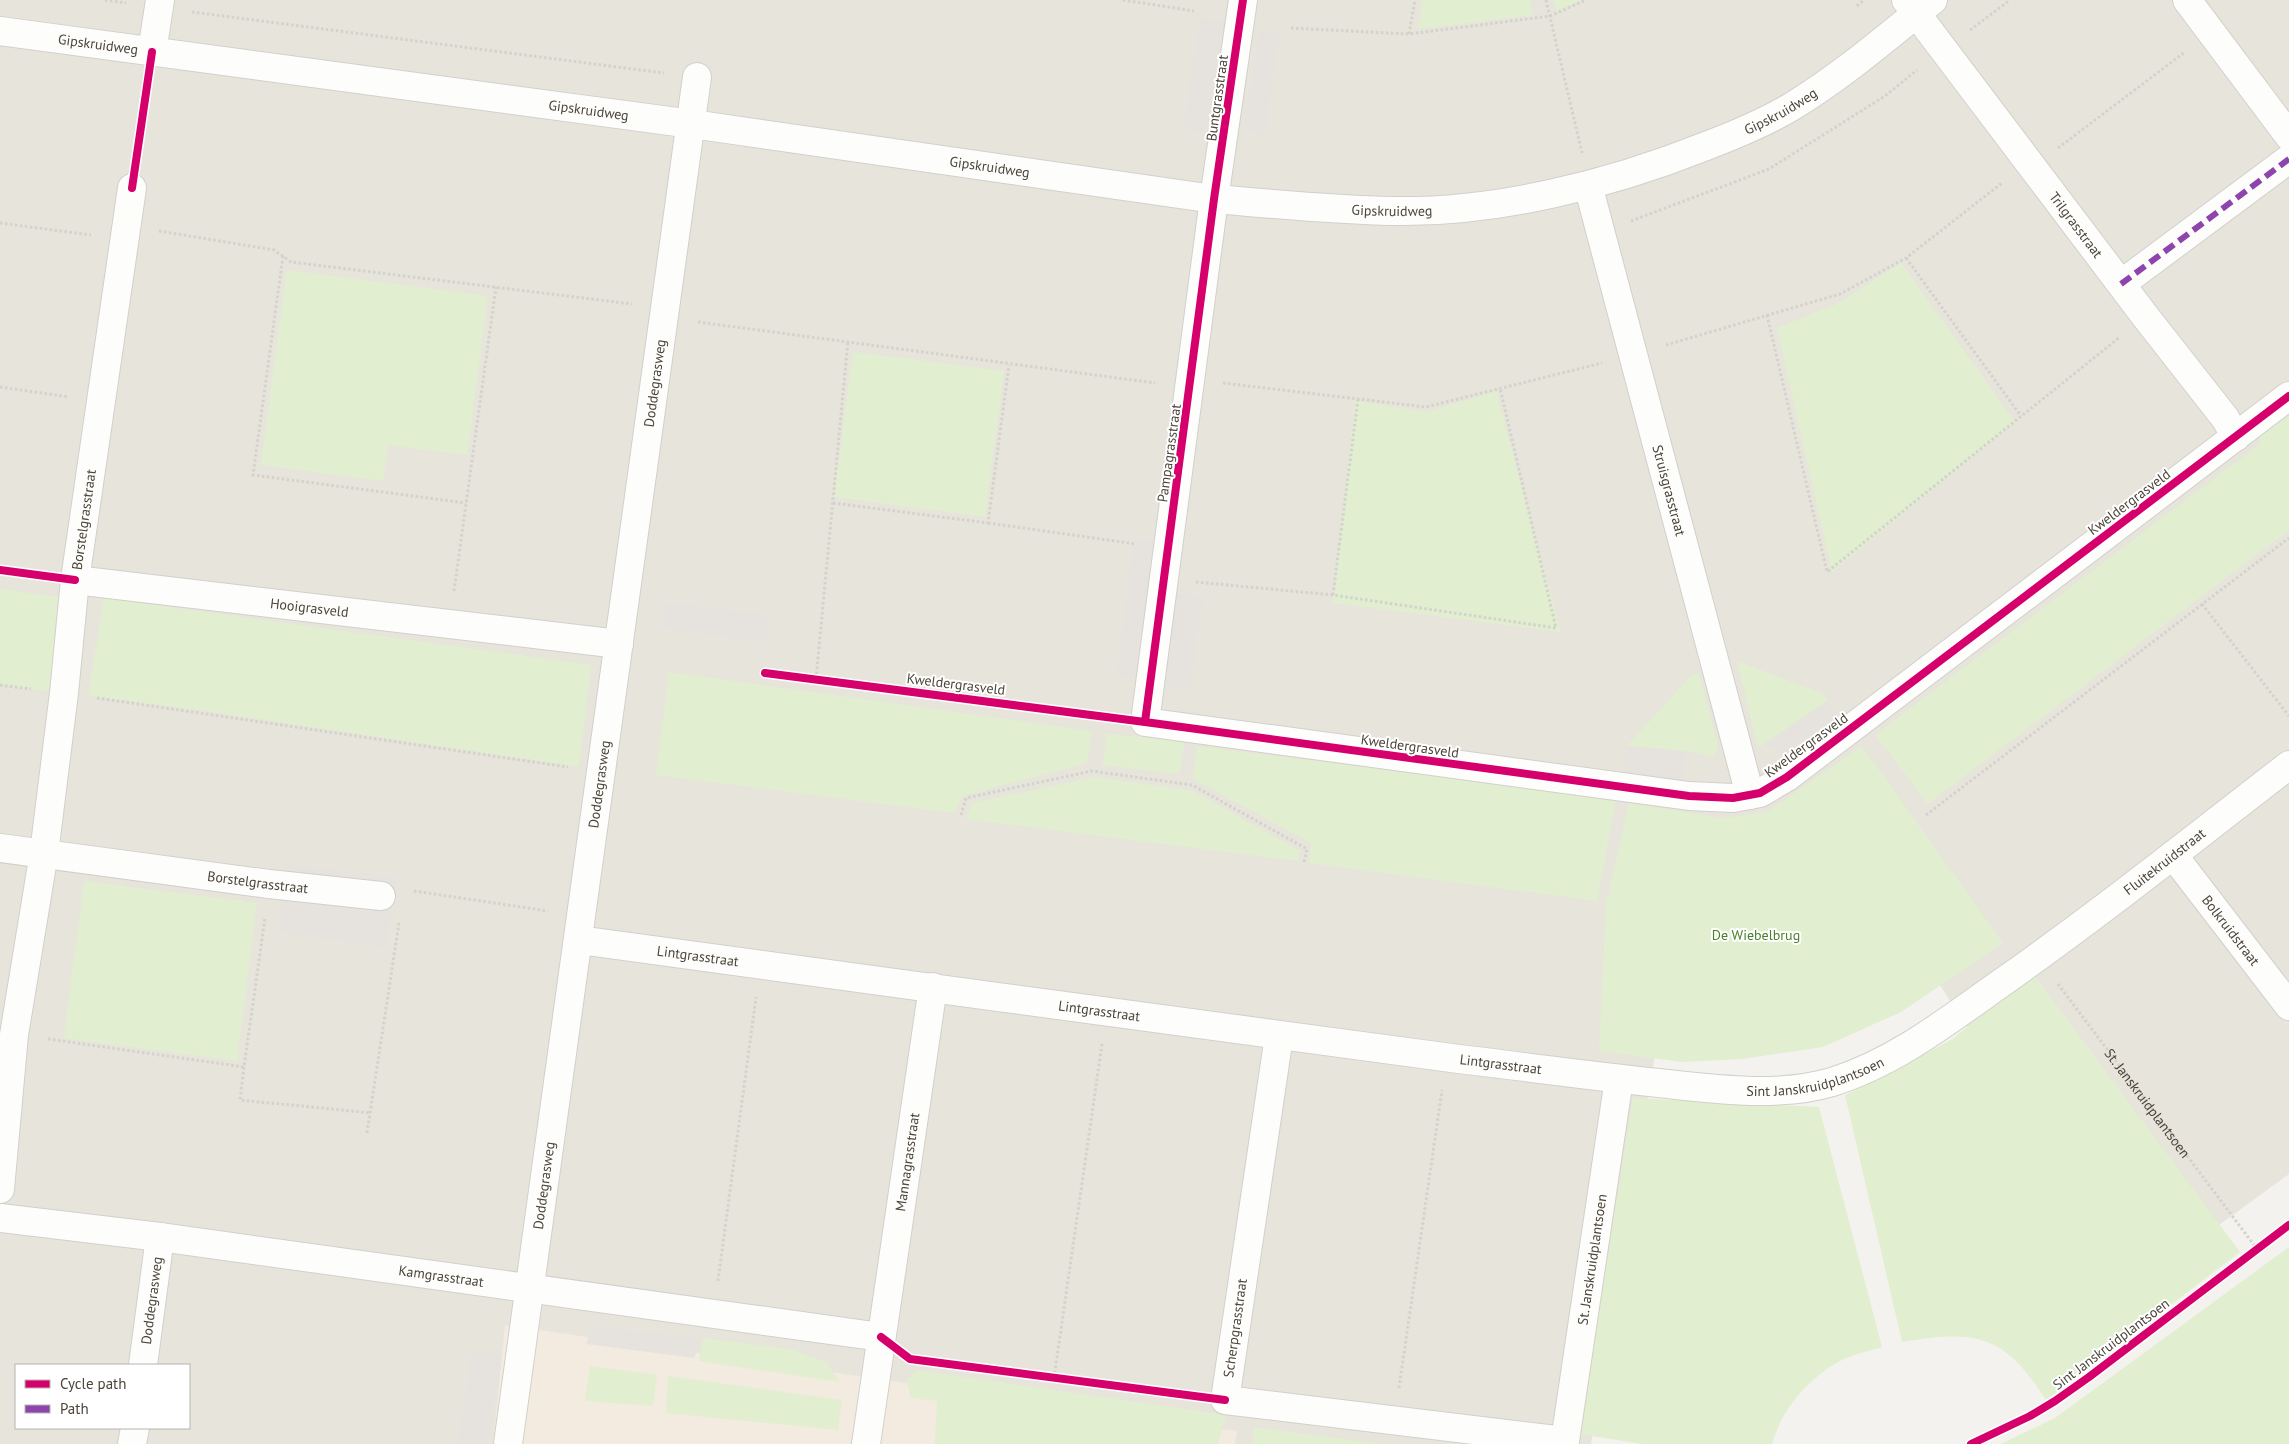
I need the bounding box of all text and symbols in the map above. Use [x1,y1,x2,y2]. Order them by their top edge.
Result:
street label: Gipskruidweg [57,30,139,58]
street label: Buntgrasstraat [1202,53,1232,142]
street label: Gipskruidweg [1741,84,1821,139]
street label: Gipskruidweg [547,96,630,124]
street label: Gipskruidweg [948,152,1031,181]
street label: Trilgrasstraat [2045,188,2107,262]
street label: Gipskruidweg [1351,201,1433,220]
street label: Doddegrasweg [640,338,670,428]
street label: Pampagrasstraat [1153,402,1185,503]
street label: Struisgrasstraat [1648,443,1690,538]
street label: Kweldergrasveld [2084,465,2174,539]
street label: Borstelgrasstraat [68,468,100,571]
street label: Hooigrasveld [269,594,350,621]
street label: Kweldergrasveld [906,669,1006,699]
street label: Kweldergrasveld [1761,709,1851,781]
street label: Kweldergrasveld [1360,730,1460,762]
street label: Doddegrasweg [584,739,614,829]
street label: Fluitekruidstraat [2120,824,2209,899]
street label: Borstelgrasstraat [206,867,309,897]
street label: Bolkruidstraat [2198,891,2264,969]
park label: De Wiebelbrug [1712,926,1800,944]
street label: Lintgrasstraat [656,942,740,970]
street label: Lintgrasstraat [1057,996,1142,1025]
street label: St. Janskruidplantsoen [2101,1045,2194,1161]
street label: Lintgrasstraat [1459,1050,1543,1078]
street label: Sint Janskruidplantsoen [1746,1053,1887,1100]
street label: Mannagrasstraat [891,1111,924,1213]
street label: Doddegrasweg [529,1140,559,1231]
street label: St. Janskruidplantsoen [1573,1193,1611,1326]
street label: Doddegrasweg [137,1256,166,1346]
street label: Kamgrasstraat [397,1261,485,1291]
street label: Scherpgrasstraat [1219,1277,1251,1379]
street label: Sint Janskruidplantsoen [2049,1294,2173,1394]
legend [15,1364,190,1429]
text: Cycle path [60,1374,126,1393]
text: Path [60,1399,89,1418]

